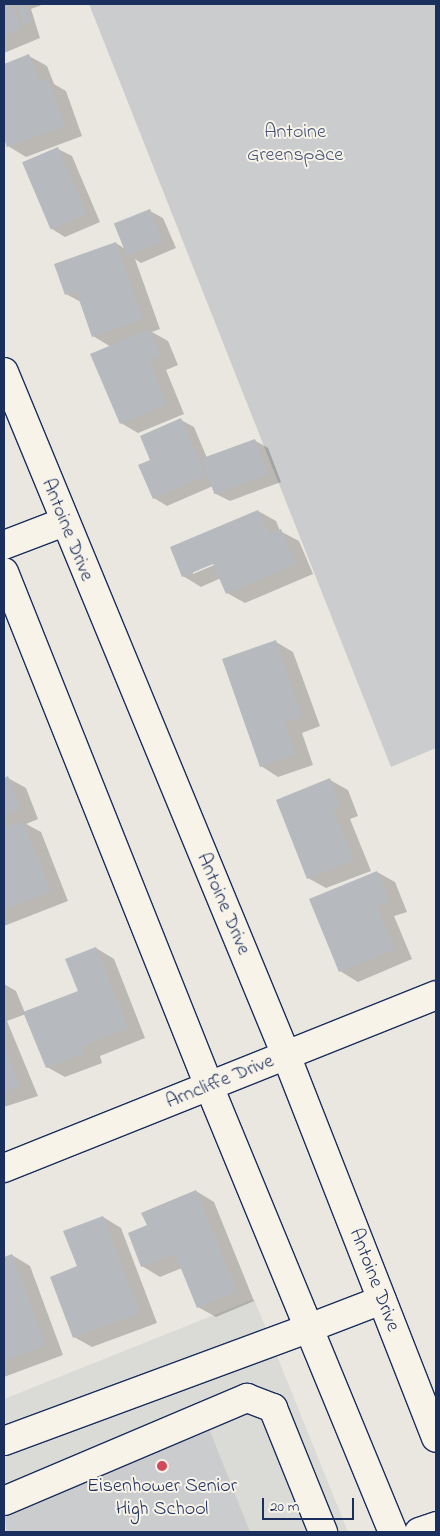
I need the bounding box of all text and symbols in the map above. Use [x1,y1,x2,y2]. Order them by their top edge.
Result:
park label: Antoine Greenspace [247,120,343,167]
street label: Antoine Drive [36,475,98,585]
street label: Antoine Drive [191,849,255,959]
street label: Arncliffe Drive [163,1049,277,1115]
street label: Antoine Drive [343,1225,405,1335]
marker: Eisenhower Senior High School [156,1460,168,1472]
place label: Eisenhower Senior High School [87,1474,237,1521]
scale bar [265,1488,358,1520]
text: 20 m [270,1496,299,1518]

